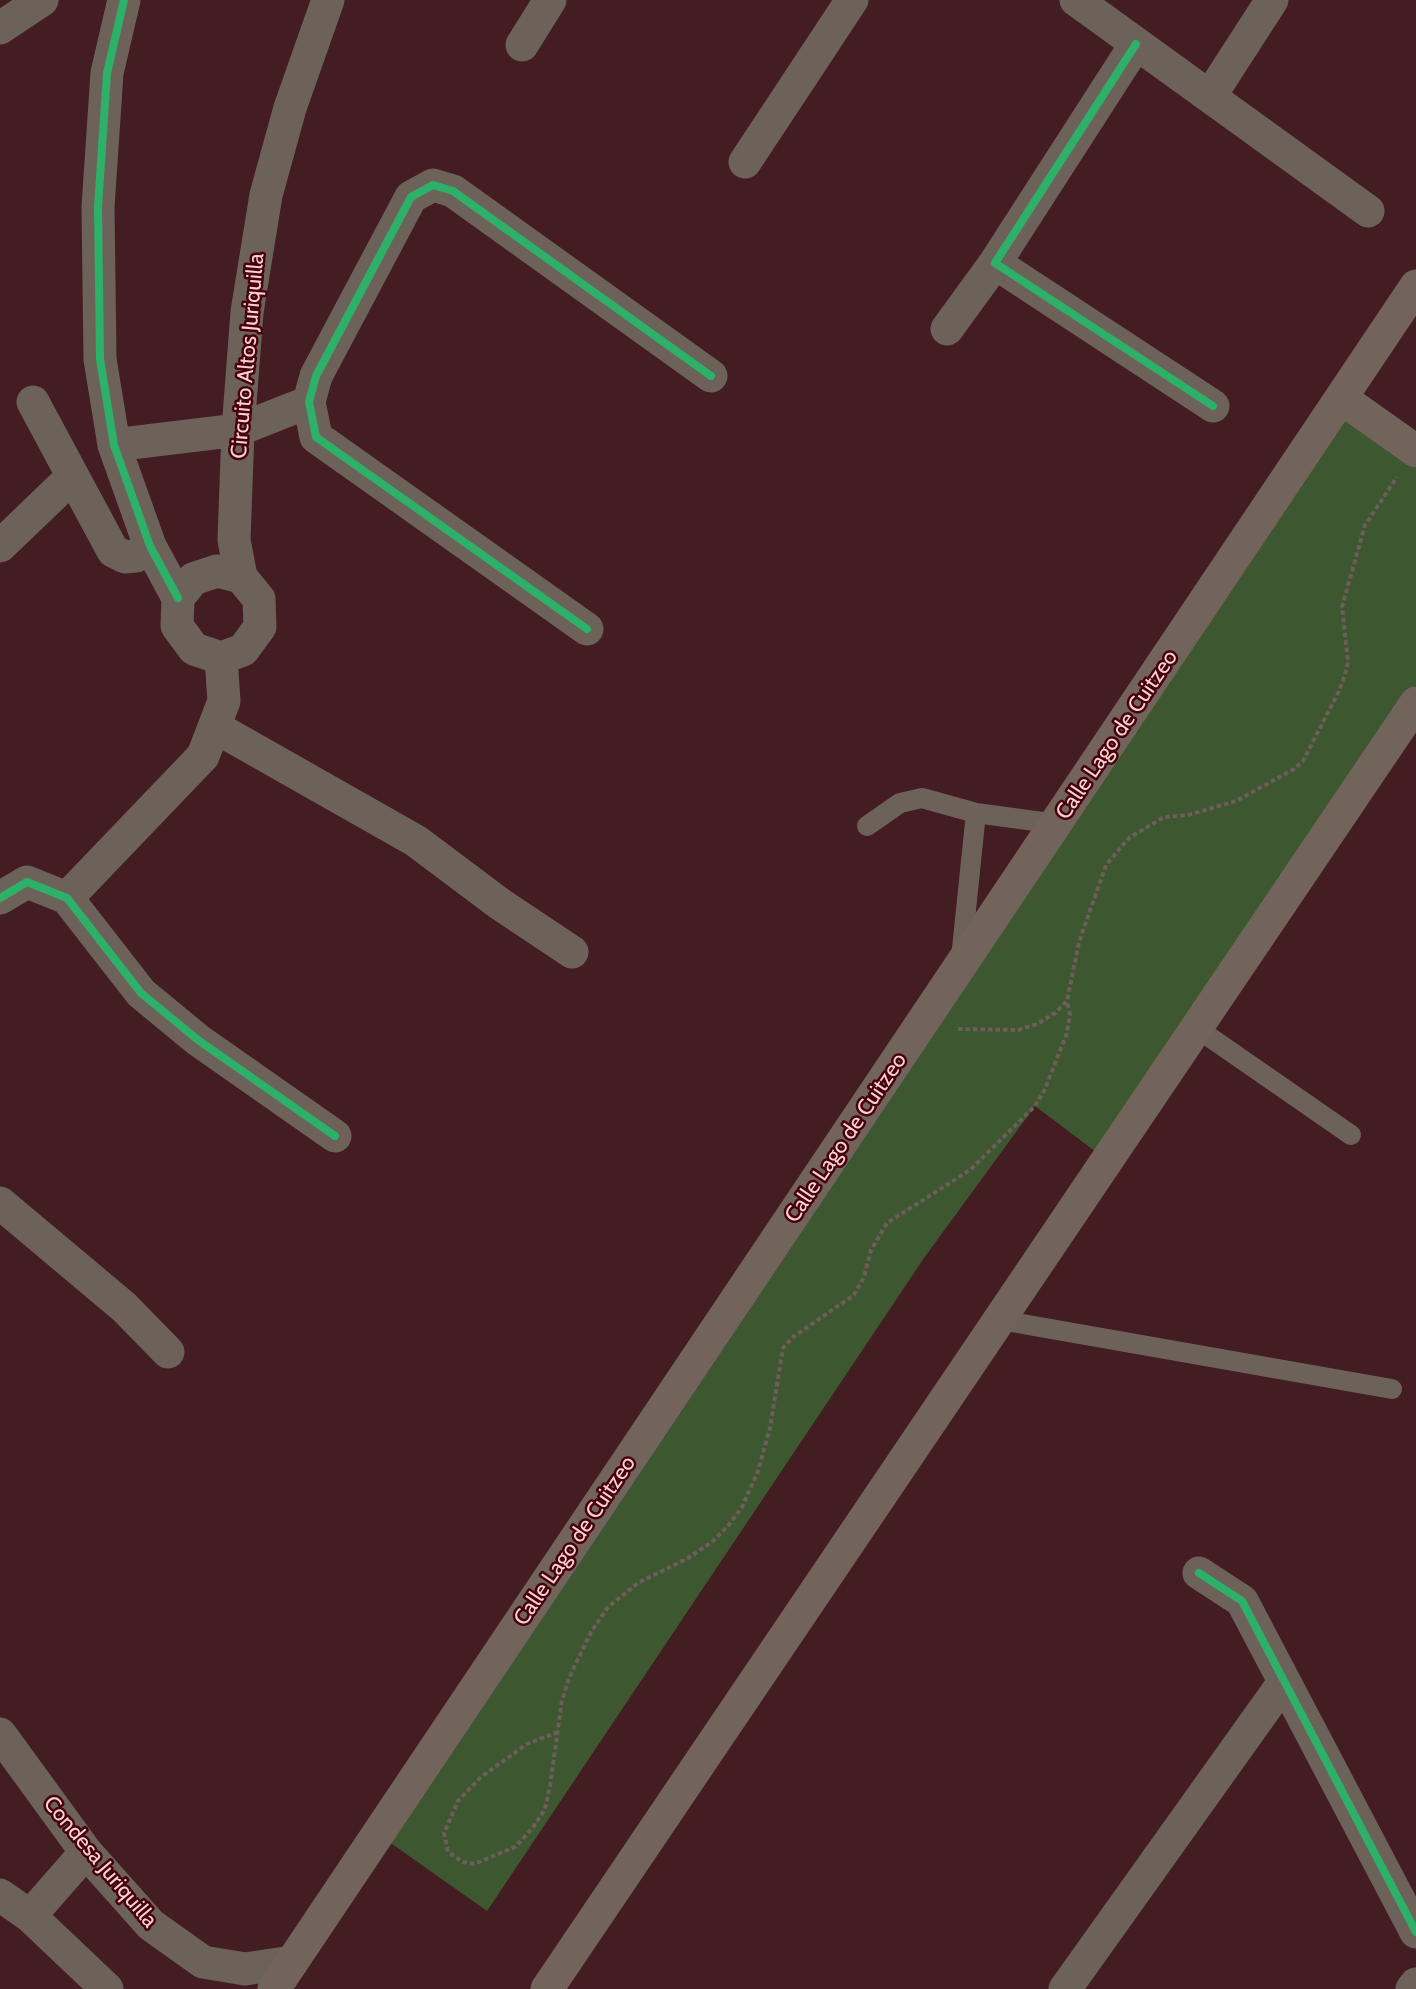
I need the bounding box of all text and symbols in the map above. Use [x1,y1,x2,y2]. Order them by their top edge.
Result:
street label: Circuito Altos Juriquilla [226,252,270,460]
street label: Calle Lago de Cuitzeo [1050,645,1184,825]
street label: Calle Lago de Cuitzeo [779,1048,913,1228]
street label: Calle Lago de Cuitzeo [508,1451,642,1631]
street label: Condesa Juriquilla [37,1791,163,1933]

